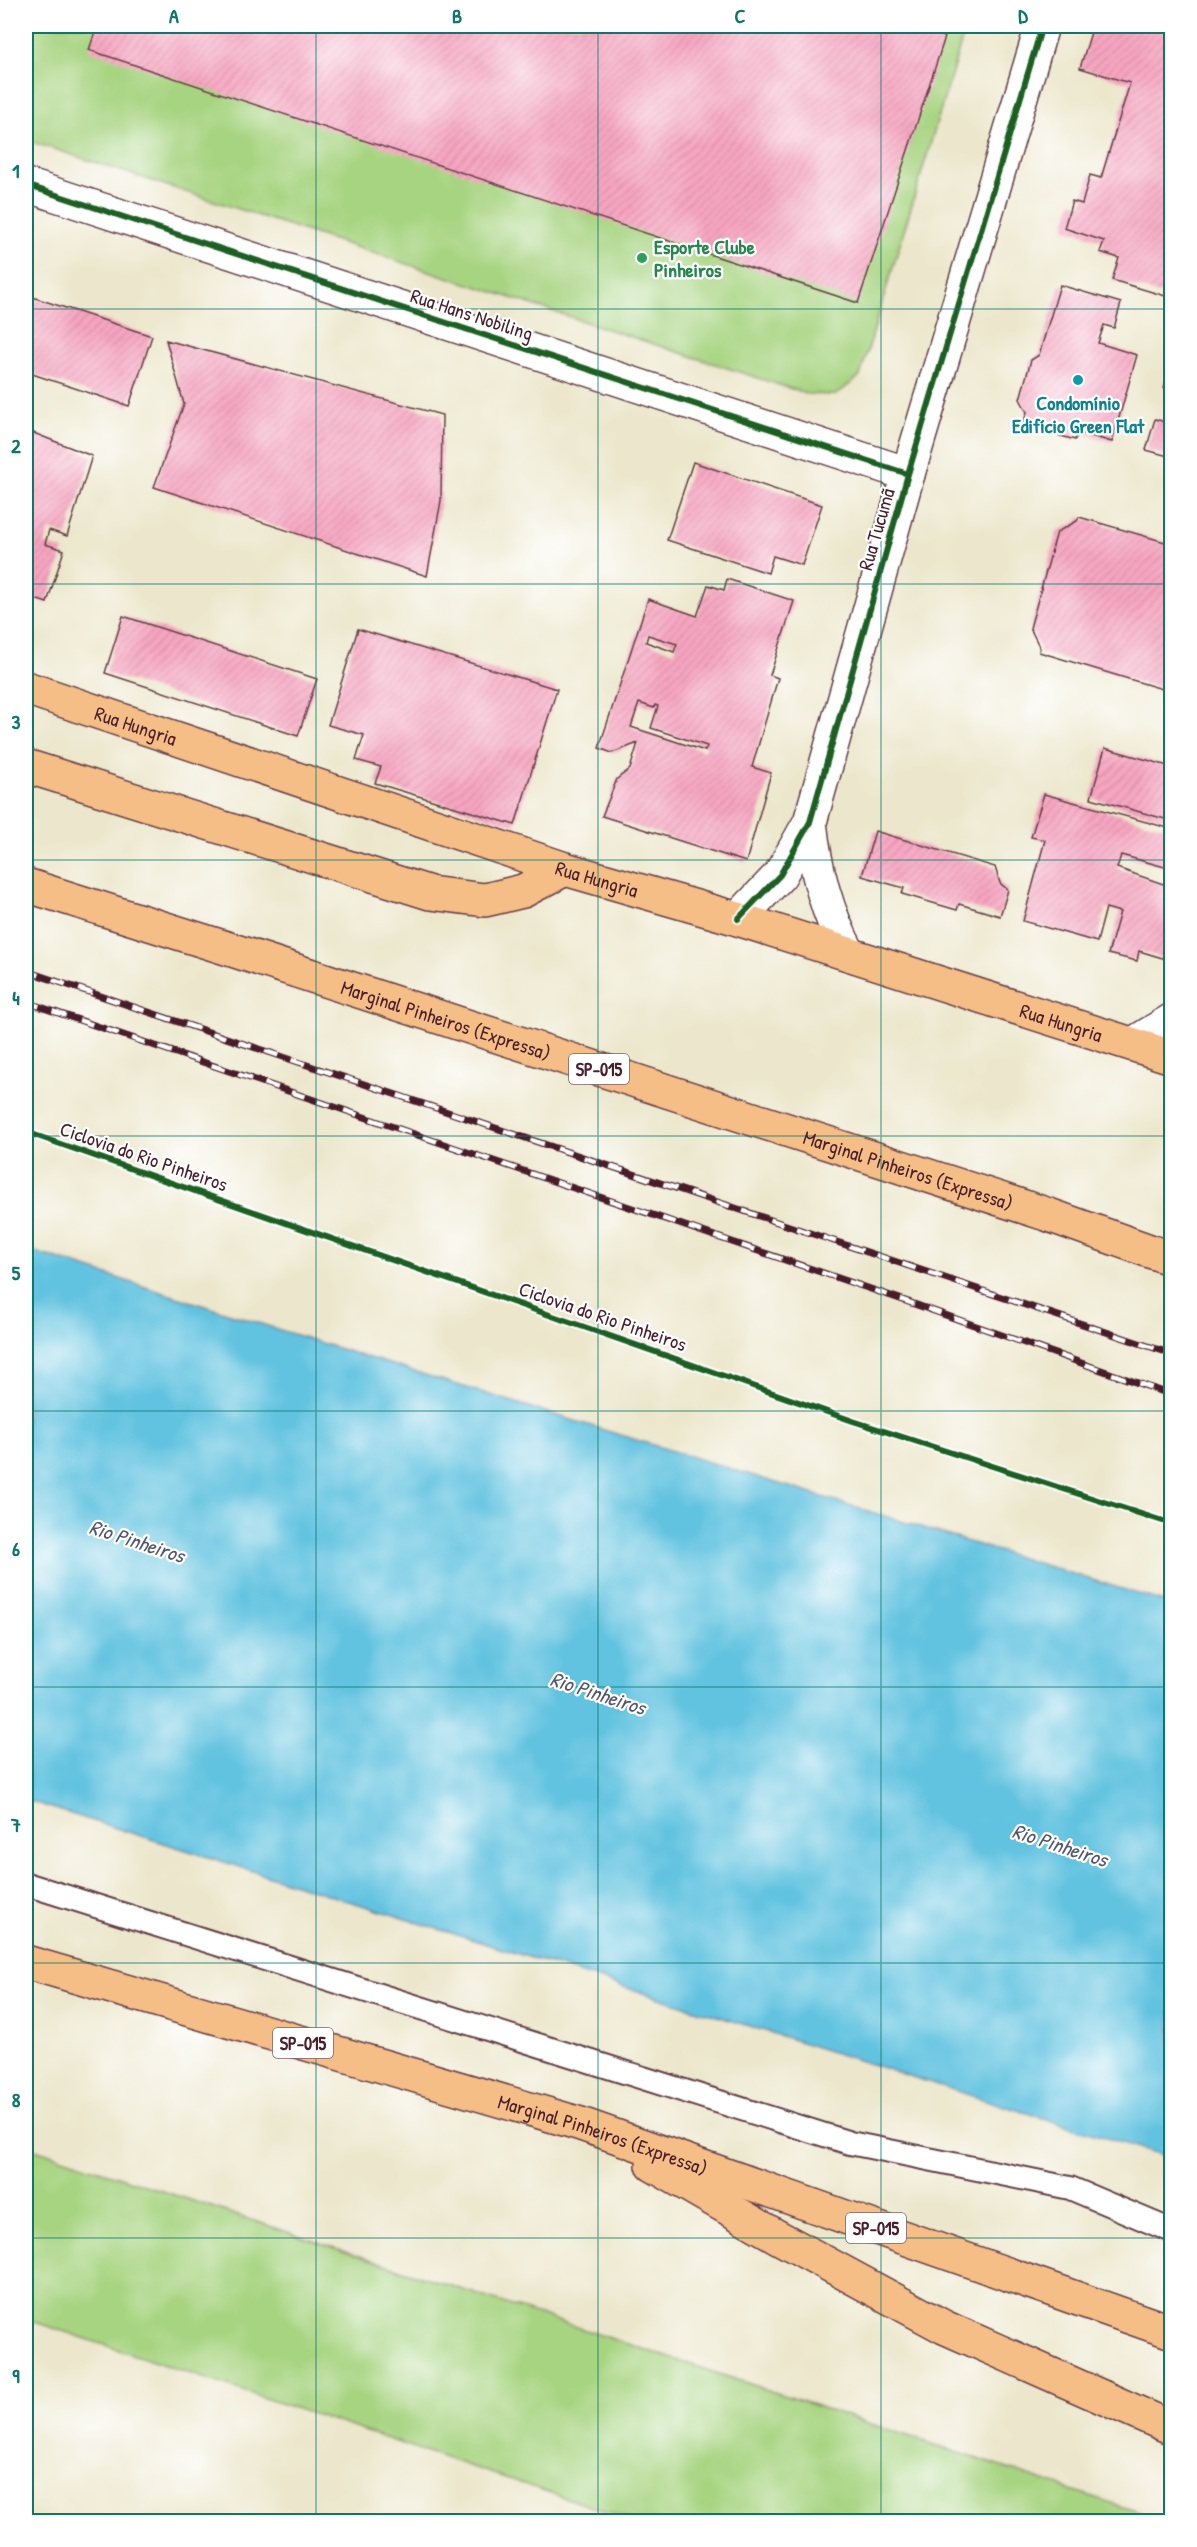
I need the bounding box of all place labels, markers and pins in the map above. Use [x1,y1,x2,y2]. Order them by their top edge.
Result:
place label: Esporte Clube Pinheiros [654,233,755,283]
marker: Esporte Clube Pinheiros [635,251,649,265]
marker: Condomínio Edifício Green Flat [1071,373,1085,387]
place label: Condomínio Edifício Green Flat [1012,389,1145,439]

